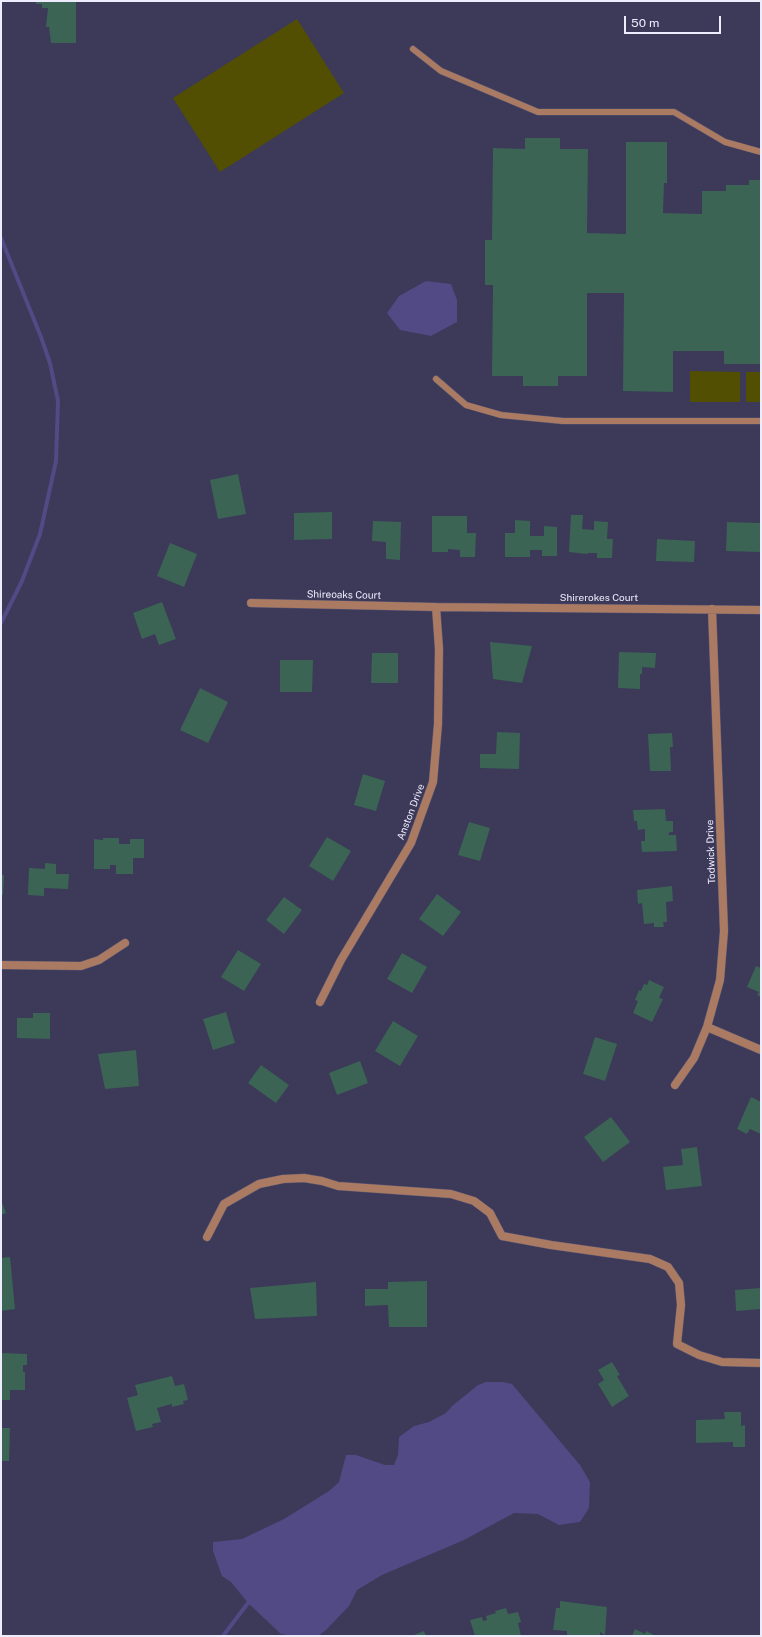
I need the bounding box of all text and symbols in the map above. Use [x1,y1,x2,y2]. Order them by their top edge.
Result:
scale bar [626,8,723,34]
text: 50 m [631,16,659,30]
street label: Shireoaks Court [307,588,381,602]
street label: Shirerokes Court [560,592,638,604]
street label: Anston Drive [395,782,427,842]
street label: Todwick Drive [704,820,718,884]

